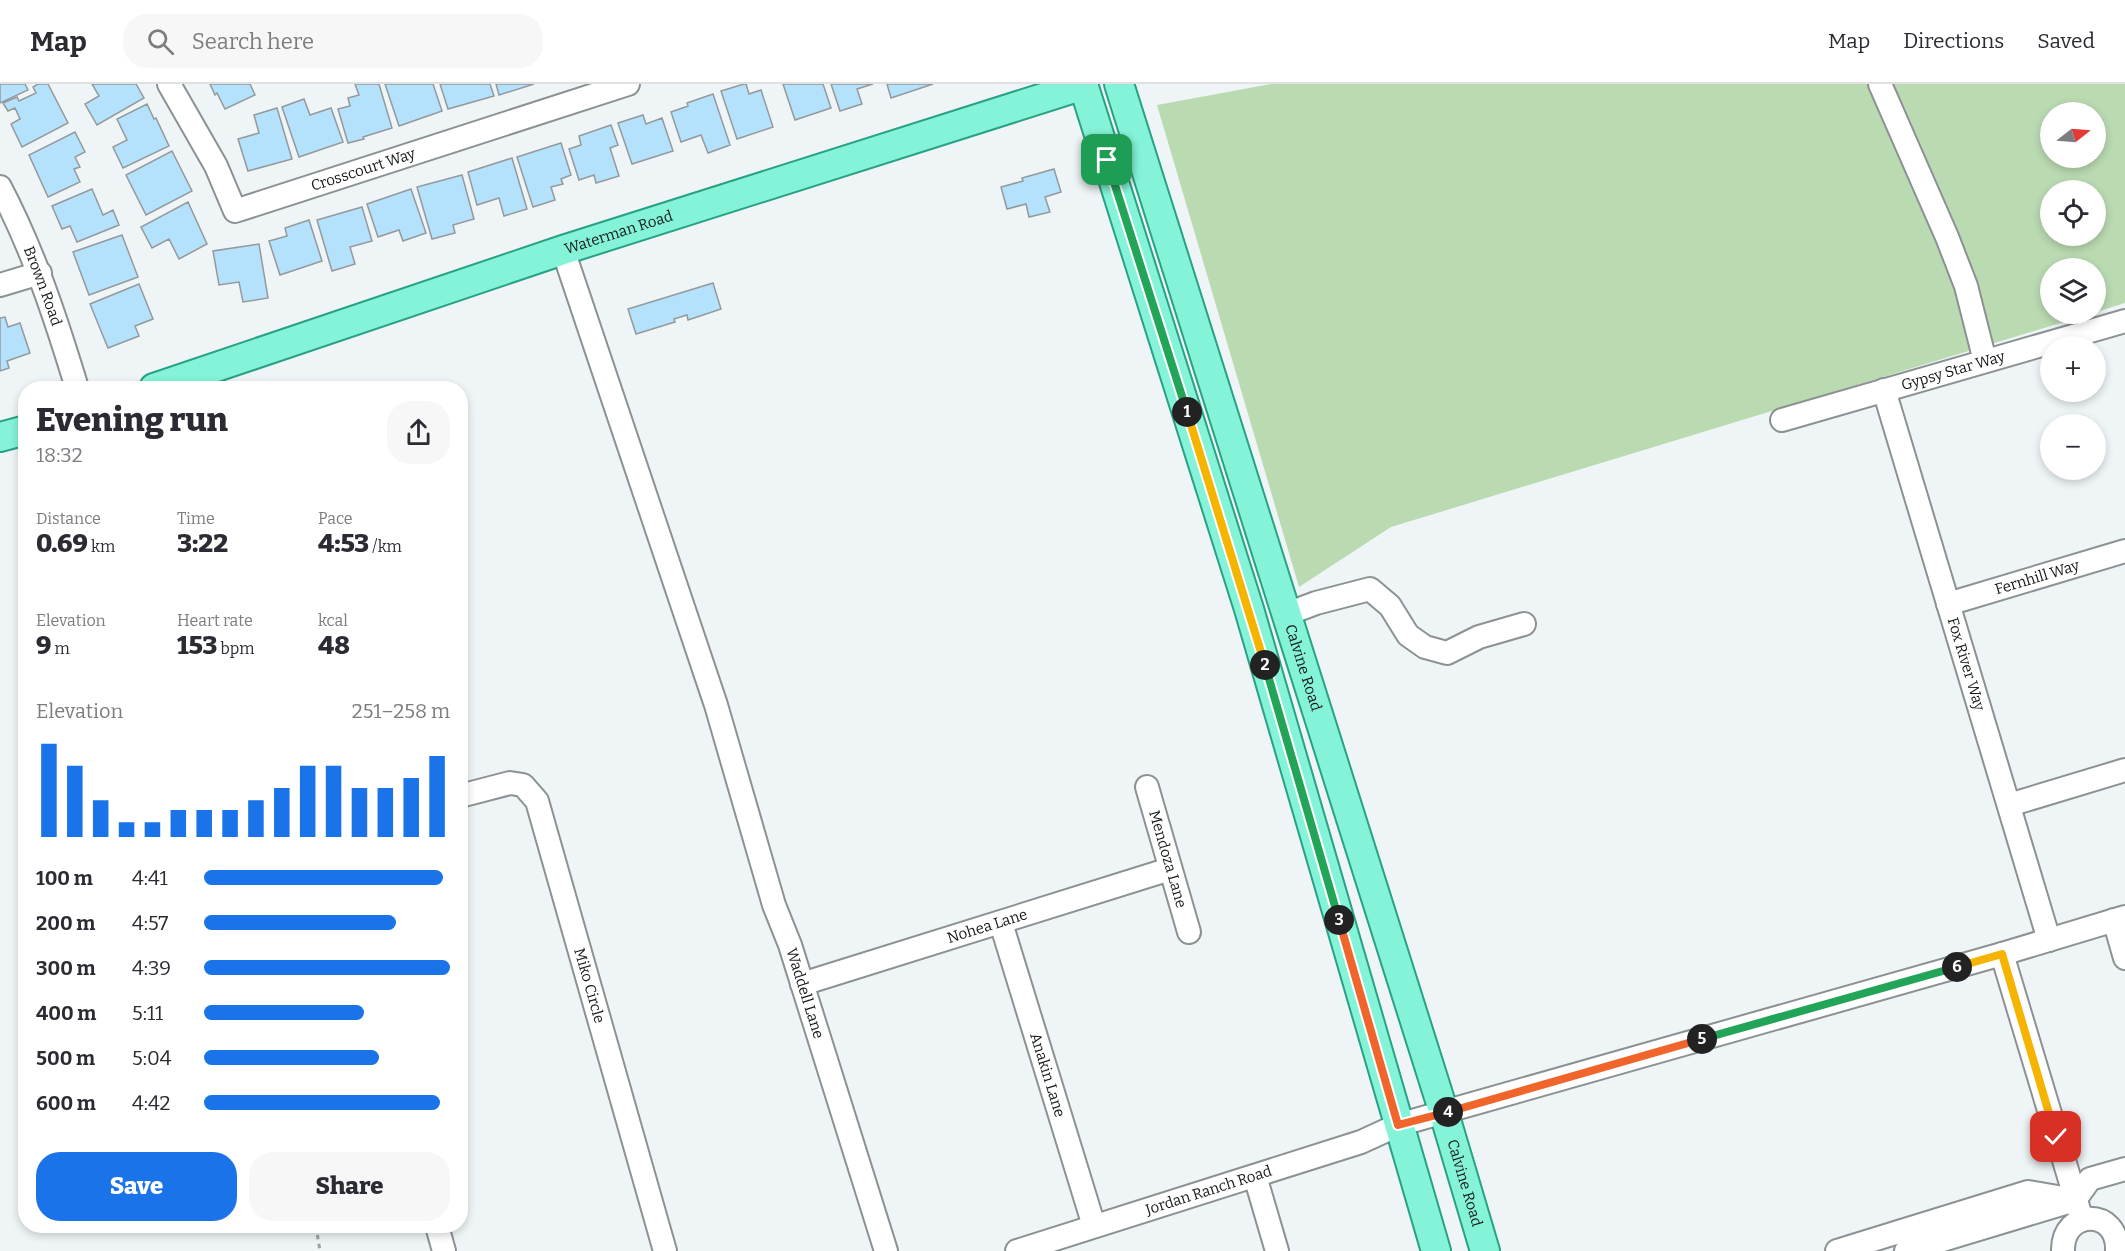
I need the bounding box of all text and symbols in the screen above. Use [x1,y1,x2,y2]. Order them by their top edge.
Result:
search box [123,14,543,68]
text: Map [30,25,87,58]
icon: search [144,25,177,58]
text: Search here [192,28,314,55]
text: Map [1828,28,1870,54]
text: Directions [1903,28,2004,54]
text: Saved [2037,28,2095,54]
north arrow [2040,102,2106,168]
map controls [2040,102,2106,480]
pin [1081,134,1132,185]
icon: arrive [1090,143,1123,176]
street label: Crosscourt Way [309,144,418,195]
button: locate [2040,180,2106,246]
street label: Waterman Road [562,207,675,258]
street label: Brown Road [20,243,66,328]
button: layers [2040,258,2106,324]
button: + [2040,336,2106,402]
street label: Gypsy Star Way [1899,347,2007,394]
pin: 1 [1172,397,1202,427]
text: Evening run [36,400,228,440]
button: share [387,401,450,464]
text: 1 [1184,402,1190,421]
button: − [2040,414,2106,480]
text: 18:32 [36,443,83,467]
text: Distance [36,509,101,528]
text: Time [177,509,215,528]
text: Pace [318,509,353,528]
text: 0.69 [36,528,88,559]
text: 3:22 [177,528,228,559]
text: 4:53 [318,528,369,559]
text: km [88,537,115,556]
text: /km [369,537,402,556]
street label: Fernhill Way [1993,556,2082,598]
text: Elevation [36,611,106,630]
text: Heart rate [177,611,253,630]
text: kcal [318,611,348,630]
street label: Fox River Way [1944,615,1989,713]
street label: Calvine Road [1281,622,1325,713]
text: 9 [36,630,51,661]
text: 153 [177,630,217,661]
text: 48 [318,630,350,661]
text: m [51,639,70,658]
text: bpm [217,639,255,658]
pin: 2 [1250,650,1280,680]
text: 2 [1260,655,1270,674]
text: Elevation [36,699,123,723]
text: 251–258 m [352,699,450,723]
street label: Mendoza Lane [1145,808,1191,910]
text: 100 m [36,866,93,890]
text: 4:41 [132,866,168,890]
street label: Nohea Lane [945,905,1030,947]
pin: 3 [1324,905,1354,935]
text: 3 [1334,910,1344,929]
text: 200 m [36,911,95,935]
text: 4:57 [132,911,168,935]
street label: Miko Circle [570,946,609,1025]
street label: Waddell Lane [782,946,828,1041]
pin: 6 [1942,952,1972,982]
text: 300 m [36,956,96,980]
text: 4:39 [132,956,171,980]
text: 6 [1952,957,1962,976]
text: 400 m [36,1001,96,1025]
text: 5:11 [132,1001,163,1025]
pin: 5 [1687,1024,1717,1054]
text: 5 [1698,1029,1706,1048]
street label: Anakin Lane [1026,1031,1069,1119]
text: 500 m [36,1046,95,1070]
text: 5:04 [132,1046,171,1070]
text: 600 m [36,1091,96,1115]
text: 4:42 [132,1091,170,1115]
pin: 4 [1433,1097,1463,1127]
text: 4 [1443,1102,1453,1121]
pin [2030,1111,2081,1162]
icon: check [2039,1120,2072,1153]
street label: Calvine Road [1443,1137,1486,1229]
button: Save [36,1152,237,1221]
button: Share [249,1152,450,1221]
street label: Jordan Ranch Road [1142,1162,1274,1219]

